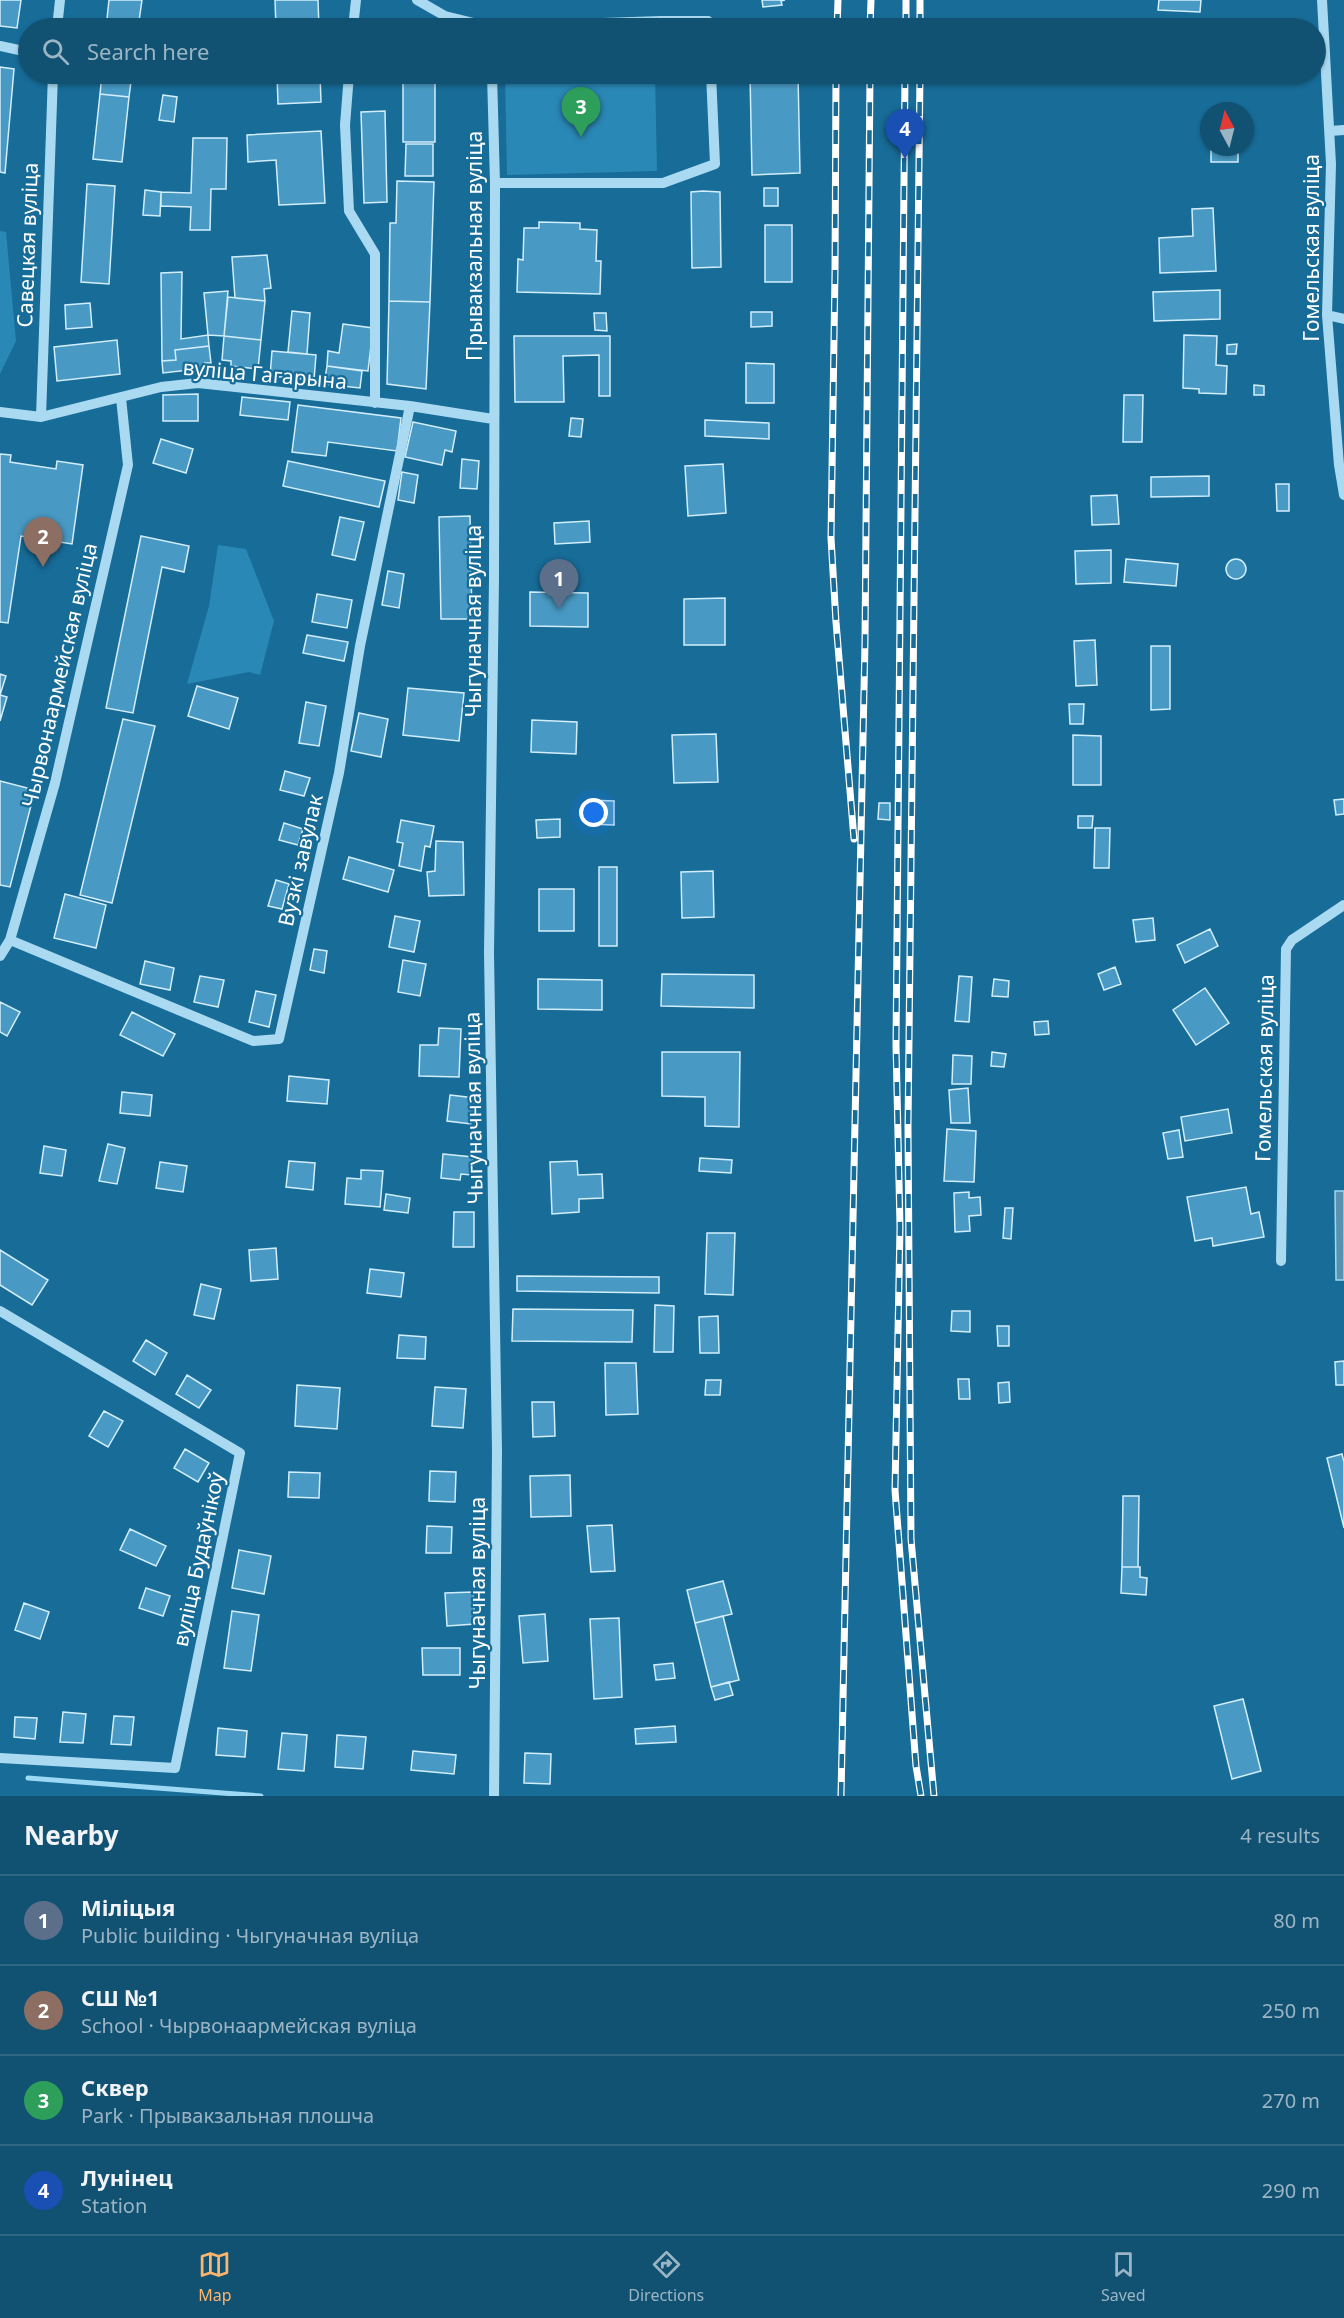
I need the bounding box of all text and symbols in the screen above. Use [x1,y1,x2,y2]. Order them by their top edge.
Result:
search box [18,18,1326,84]
icon: search [39,35,72,68]
text: Search here [87,36,209,66]
pin: 3 [562,88,600,137]
north arrow [1200,102,1254,156]
pin: 4 [886,110,924,159]
street label: Прывакзальная вуліца [460,131,488,361]
street label: Гомельская вуліца [1297,154,1325,342]
street label: Савецкая вуліца [10,162,44,328]
street label: вуліца Гагарына [182,353,348,395]
pin: 2 [24,518,63,567]
street label: Чыгуначная вуліца [459,525,487,717]
street label: Чырвонаармейская вуліца [15,540,103,810]
pin: 1 [540,560,578,609]
street label: Вузкі завулак [271,791,329,929]
your location [579,798,608,827]
street label: Гомельская вуліца [1248,974,1280,1162]
street label: Чыгуначная вуліца [457,1011,489,1205]
street label: вуліца Будаўнікоў [166,1469,230,1649]
street label: Чыгуначная вуліца [463,1497,491,1689]
text: Nearby [24,1817,119,1853]
text: 4 results [1240,1822,1320,1849]
text: Міліцыя [81,1892,175,1922]
text: 1 [38,1907,49,1934]
text: 80 m [1273,1907,1320,1934]
text: Public building · Чыгуначная вуліца [81,1922,419,1949]
text: СШ №1 [81,1982,160,2012]
text: 2 [38,1997,49,2024]
text: 250 m [1262,1997,1320,2024]
text: School · Чырвонаармейская вуліца [81,2012,417,2039]
text: Сквер [81,2072,149,2102]
text: 3 [38,2087,49,2114]
text: 270 m [1262,2087,1320,2114]
text: Park · Прывакзальная плошча [81,2102,374,2129]
text: Лунінец [81,2162,172,2192]
text: 4 [38,2177,49,2204]
text: 290 m [1262,2177,1320,2204]
text: Station [81,2192,147,2219]
tab: Map [198,2248,232,2306]
tab: Directions [628,2248,704,2306]
tab: Saved [1101,2248,1146,2306]

